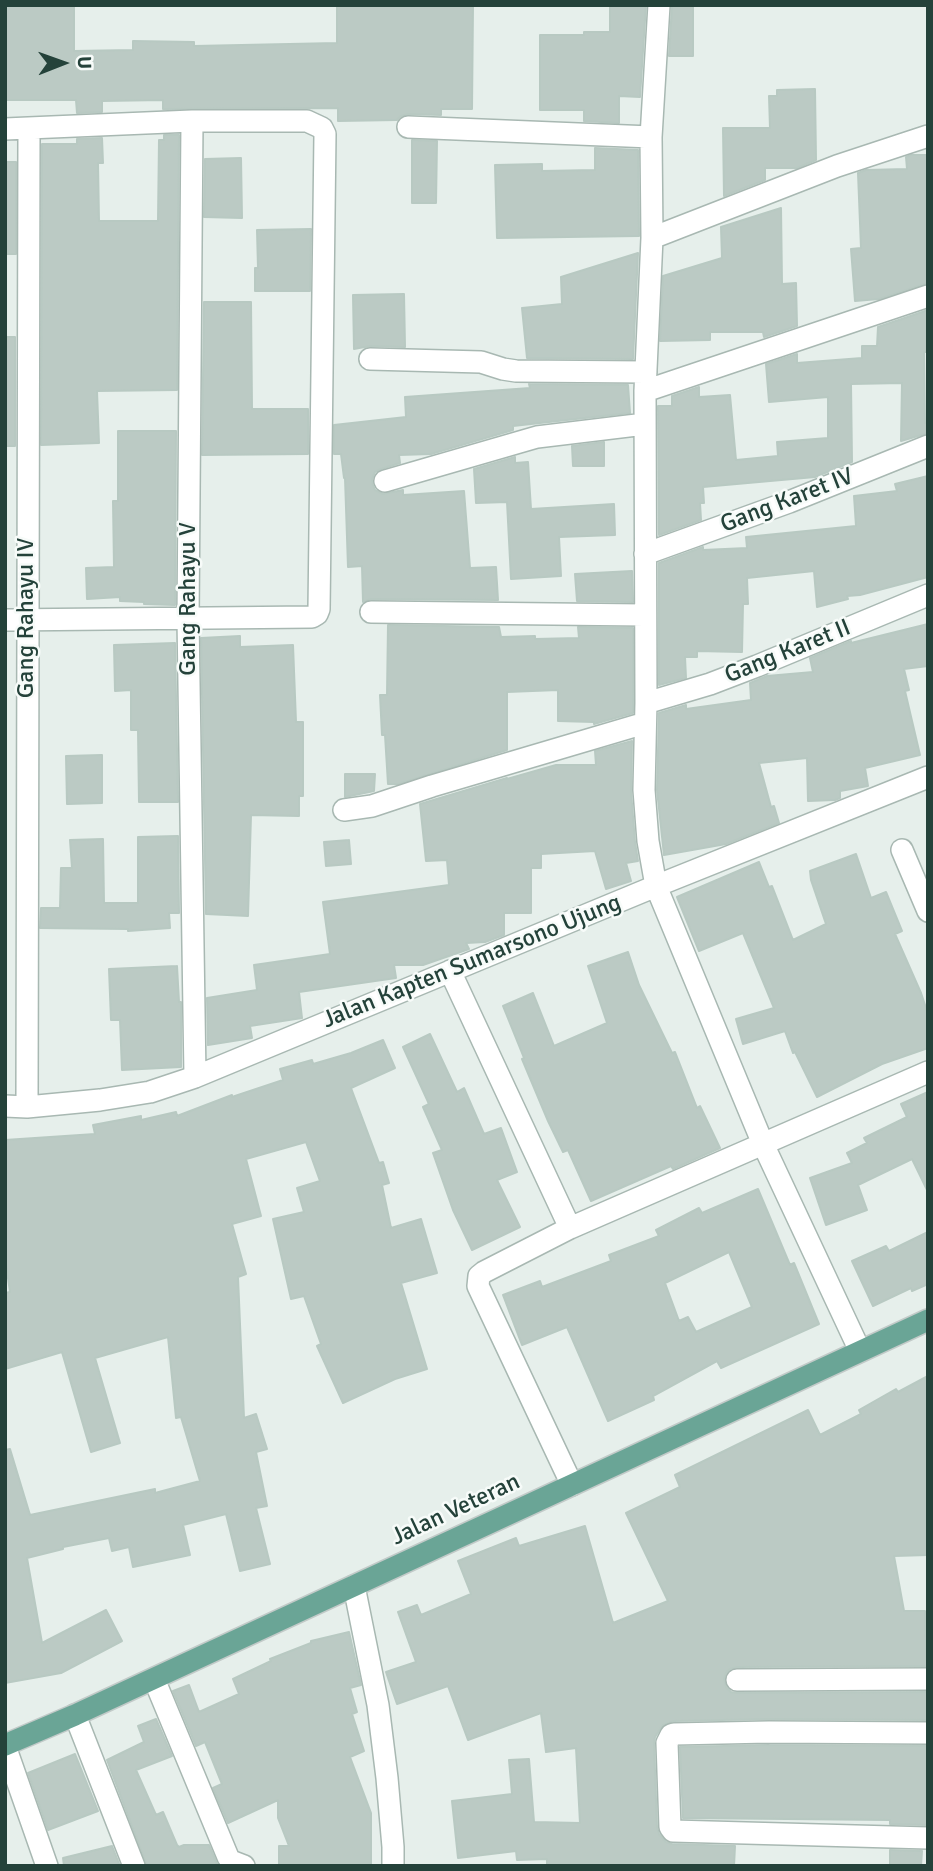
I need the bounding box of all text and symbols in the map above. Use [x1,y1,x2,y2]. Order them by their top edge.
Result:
north arrow [28,28,98,98]
text: U [72,56,96,69]
street label: Gang Karet IV [716,462,858,540]
street label: Gang Rahayu V [175,522,203,676]
street label: Gang Rahayu IV [13,538,41,698]
street label: Gang Karet II [721,614,855,690]
street label: Jalan Kapten Sumarsono Ujung [318,889,626,1035]
street label: Jalan Veteran [387,1468,525,1552]

